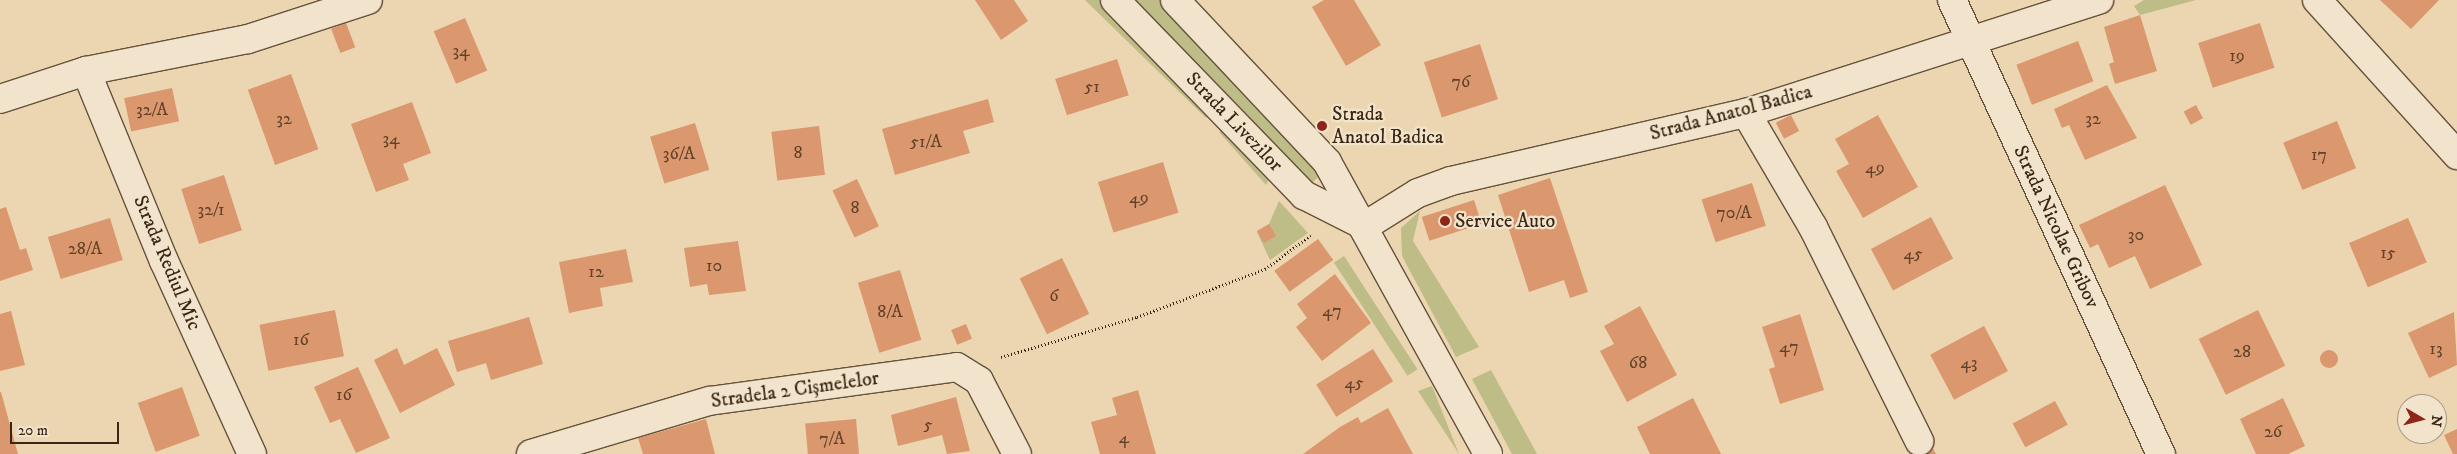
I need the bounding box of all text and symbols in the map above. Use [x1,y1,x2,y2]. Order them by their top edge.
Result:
house number: 34 [452,40,470,62]
house number: 19 [2229,45,2245,67]
street label: Strada Livezilor [1181,67,1287,177]
house number: 76 [1452,71,1470,93]
house number: 51 [1084,76,1100,98]
street label: Strada Anatol Badica [1647,80,1815,146]
house number: 32/A [136,99,168,121]
place label: Strada Anatol Badica [1332,102,1443,149]
house number: 32 [276,108,292,130]
house number: 32 [2085,108,2101,130]
marker: Strada Anatol Badica [1316,120,1328,132]
house number: 34 [382,128,400,150]
house number: 51/A [910,131,942,153]
house number: 8 [793,142,803,164]
street label: Strada Nicolae Gribov [2008,142,2104,312]
house number: 36/A [663,143,695,165]
house number: 17 [2311,144,2327,166]
house number: 49 [1865,157,1885,179]
house number: 49 [1129,187,1149,209]
street label: Strada Rediul Mic [128,192,206,334]
house number: 8 [850,197,860,219]
house number: 32/1 [197,199,225,221]
house number: 70/A [1716,202,1752,224]
place label: Service Auto [1455,209,1555,233]
marker: Service Auto [1439,215,1451,227]
house number: 30 [2128,224,2144,246]
house number: 28/A [68,238,102,260]
house number: 15 [2380,242,2396,264]
house number: 45 [1903,243,1923,265]
house number: 10 [706,255,722,277]
house number: 12 [588,261,604,283]
house number: 6 [1049,285,1059,307]
house number: 47 [1322,300,1342,322]
house number: 8/A [877,301,903,323]
house number: 16 [293,329,309,351]
house number: 47 [1779,336,1799,358]
house number: 13 [2429,338,2443,360]
house number: 28 [2233,341,2251,363]
house number: 68 [1629,352,1647,374]
house number: 43 [1960,352,1978,374]
street label: Stradela 2 Cișmelelor [709,366,881,414]
house number: 45 [1344,372,1364,394]
house number: 16 [336,384,352,406]
north arrow [2397,394,2447,444]
scale bar [12,412,121,444]
house number: 5 [924,414,932,436]
text: N [2426,414,2446,428]
text: 20 m [18,421,48,440]
house number: 26 [2264,421,2282,443]
house number: 4 [1119,427,1129,449]
house number: 7/A [819,428,845,450]

